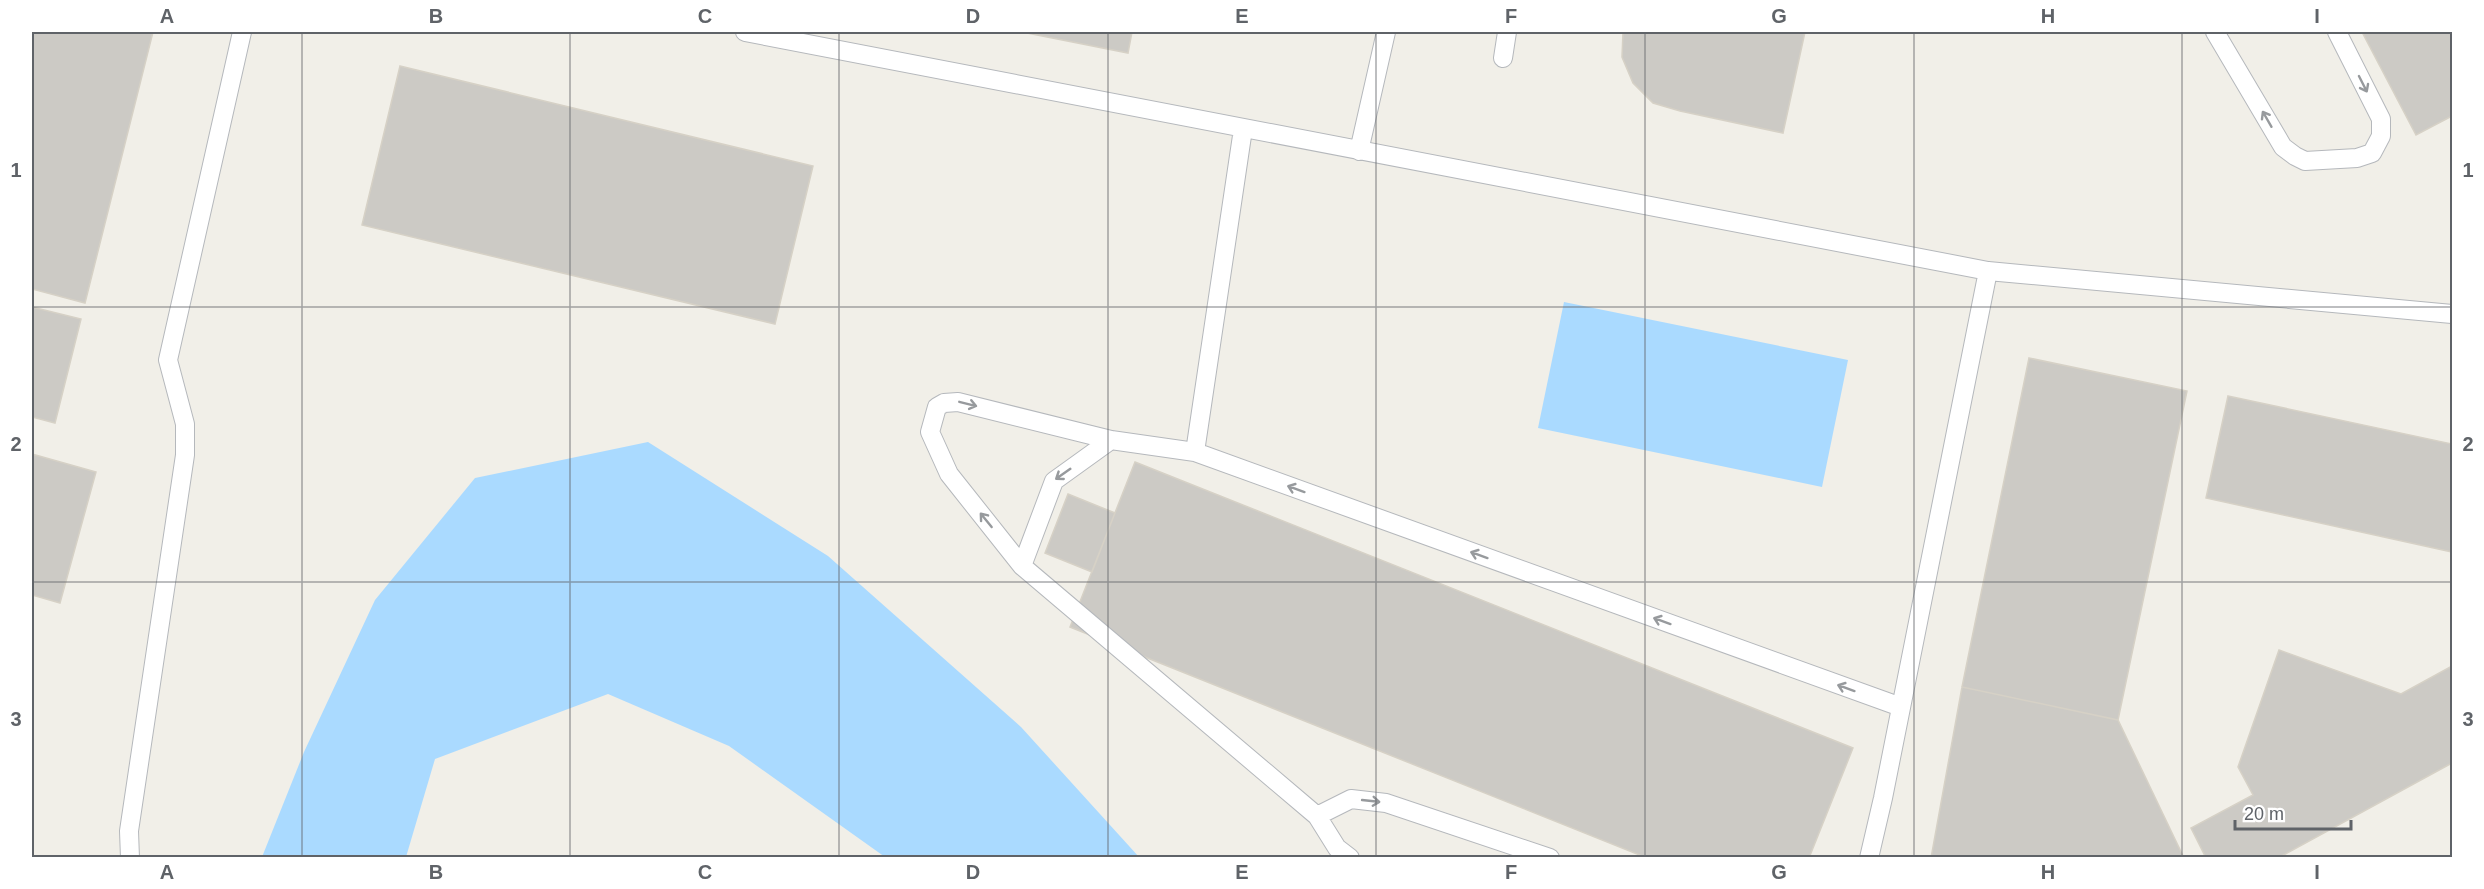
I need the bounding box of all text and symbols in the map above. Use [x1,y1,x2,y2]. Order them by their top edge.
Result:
text: A [160,5,174,27]
text: B [429,5,443,27]
text: C [698,5,712,27]
text: D [966,5,980,27]
text: E [1235,5,1249,27]
text: F [1505,5,1517,27]
text: G [1771,5,1787,27]
text: H [2041,5,2055,27]
text: I [2314,5,2320,27]
one-way arrow [2358,74,2369,92]
one-way arrow [2260,111,2272,128]
text: 1 [10,159,22,181]
text: 1 [2462,159,2474,181]
one-way arrow [959,399,978,411]
text: 2 [10,433,22,455]
text: 2 [2462,433,2474,455]
one-way arrow [1056,468,1072,480]
one-way arrow [1287,482,1305,493]
one-way arrow [980,513,993,529]
one-way arrow [1470,549,1489,560]
one-way arrow [1653,615,1672,626]
one-way arrow [1837,681,1856,692]
text: 3 [10,708,22,730]
text: 3 [2462,708,2474,730]
scale bar [2235,793,2350,831]
one-way arrow [1360,796,1380,807]
text: 20 m [2244,804,2284,824]
text: A [160,861,174,883]
text: B [429,861,443,883]
text: C [698,861,712,883]
text: D [966,861,980,883]
text: E [1235,861,1249,883]
text: F [1505,861,1517,883]
text: G [1771,861,1787,883]
text: H [2041,861,2055,883]
text: I [2314,861,2320,883]

